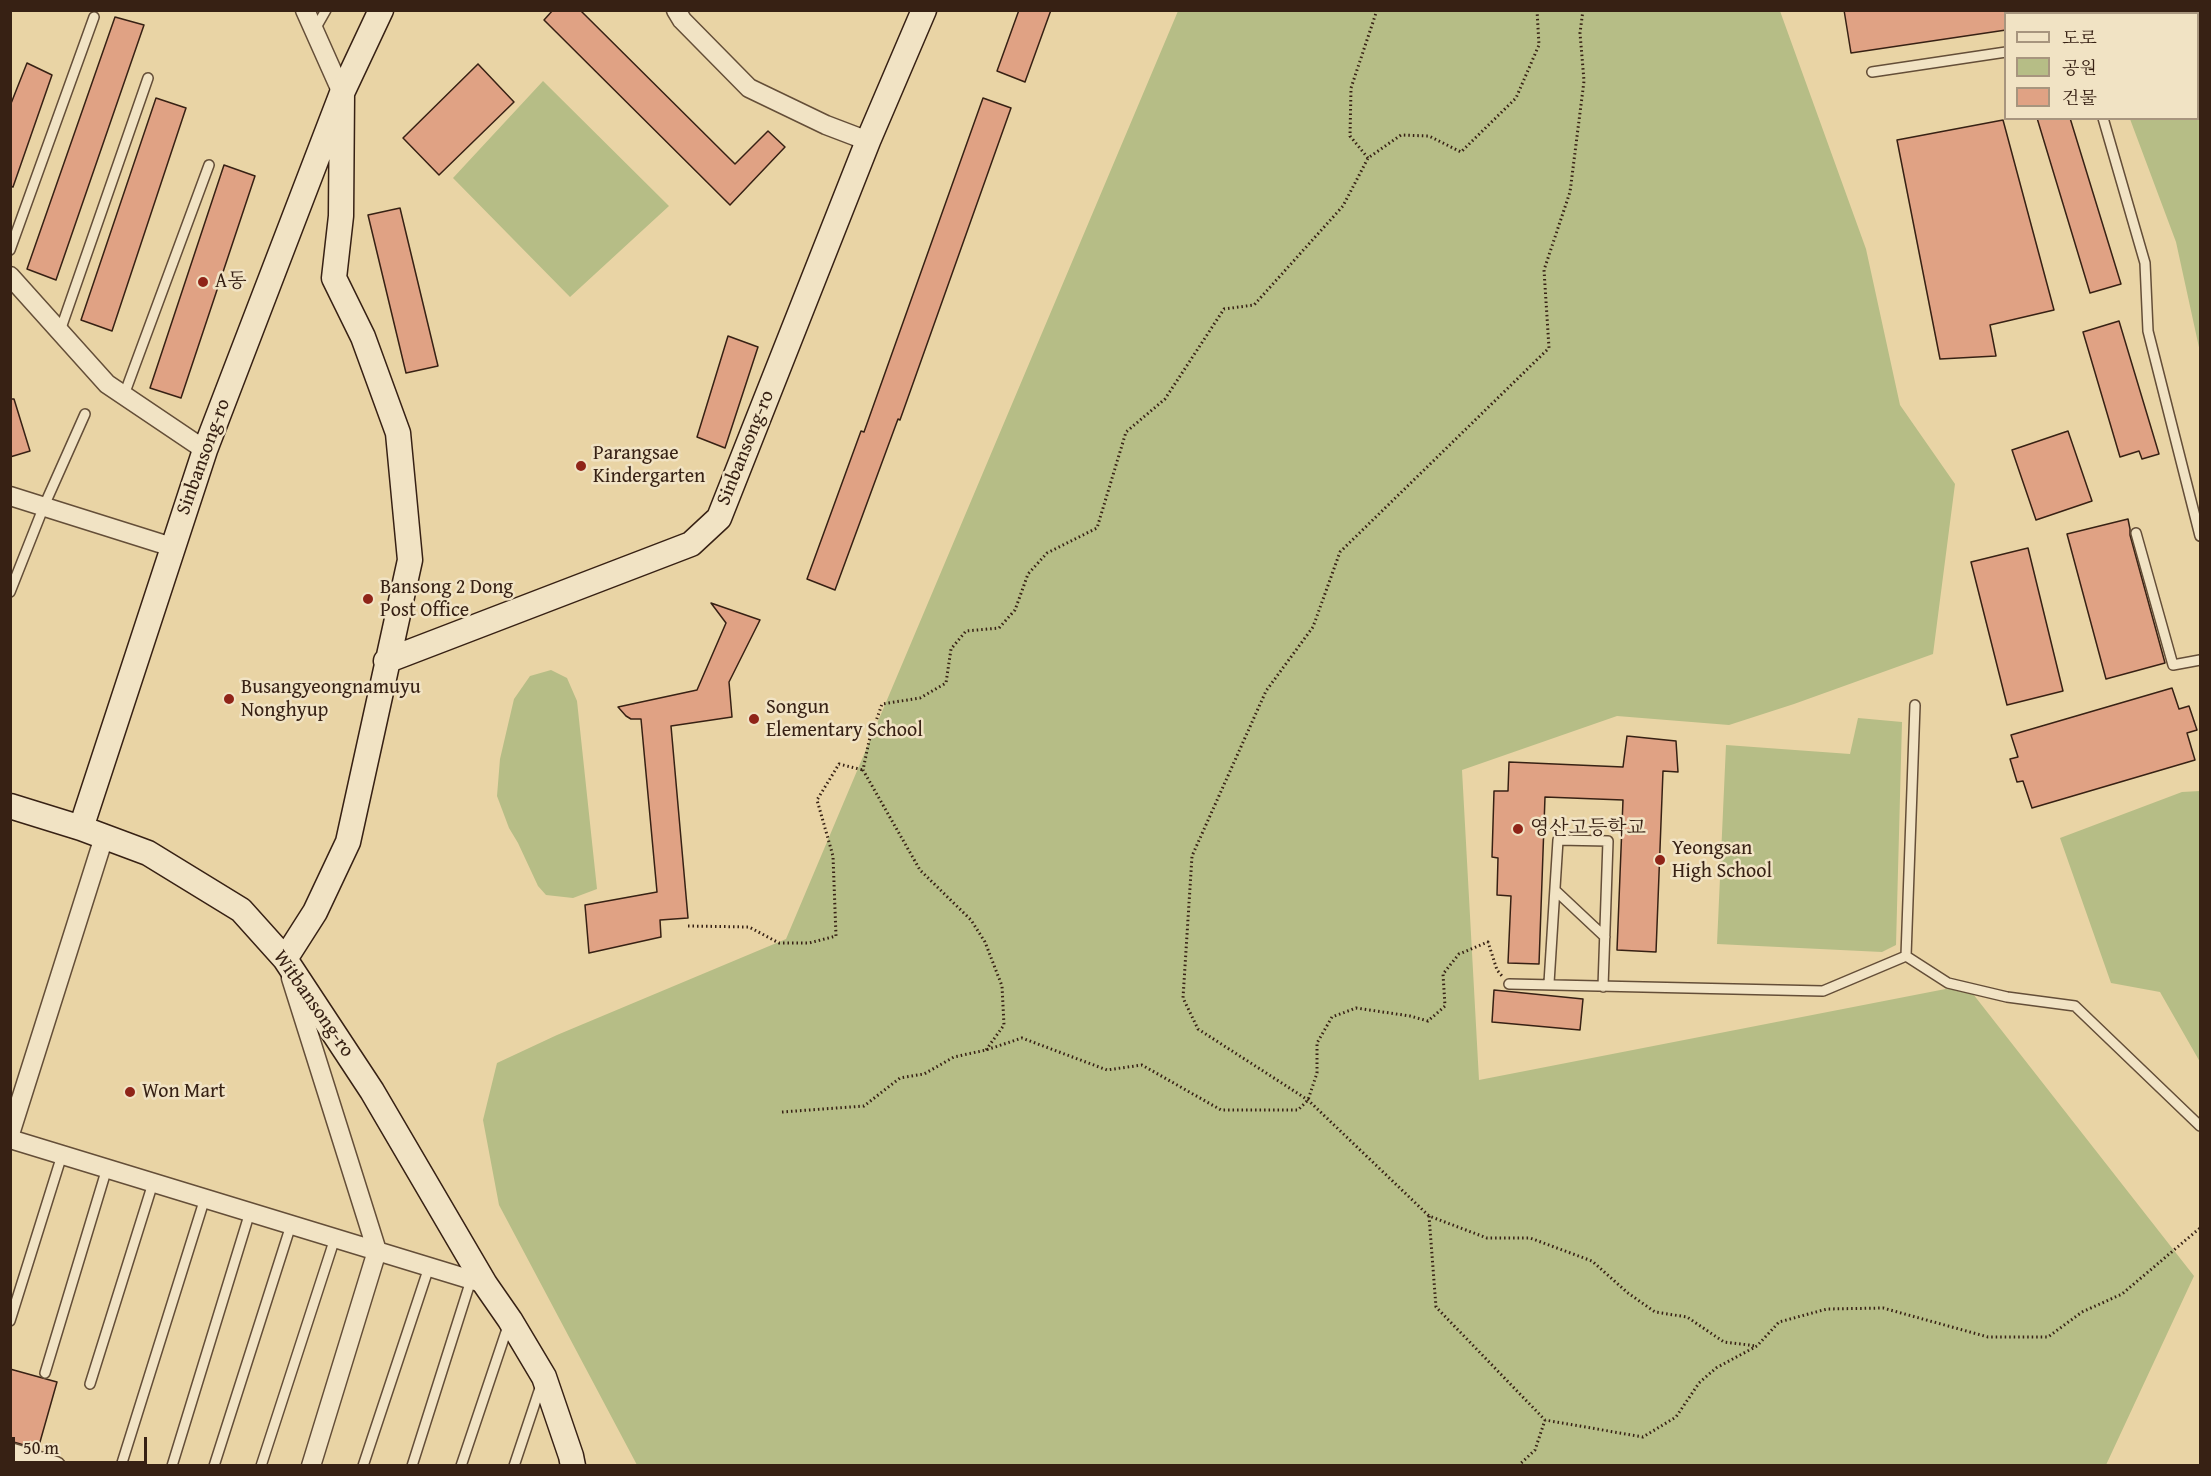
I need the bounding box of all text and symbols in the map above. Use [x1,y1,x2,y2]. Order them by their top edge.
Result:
legend [2004,12,2199,120]
text: 도로 [2062,24,2097,51]
text: 공원 [2062,54,2097,81]
text: 건물 [2062,84,2097,111]
place label: A동 [215,270,246,294]
marker: A동 [196,275,210,289]
street label: Sinbansong-ro [712,387,780,509]
street label: Sinbansong-ro [172,396,236,518]
place label: Parangsae Kindergarten [593,442,705,489]
marker: Parangsae Kindergarten [574,459,588,473]
place label: Bansong 2 Dong Post Office [380,576,513,623]
marker: Bansong 2 Dong Post Office [361,592,375,606]
place label: Busangyeongnamuyu Nonghyup [241,676,421,723]
marker: Busangyeongnamuyu Nonghyup [222,692,236,706]
place label: Songun Elementary School [766,696,923,743]
marker: Songun Elementary School [747,712,761,726]
place label: 영산고등학교 [1530,817,1646,841]
marker: 영산고등학교 [1511,822,1525,836]
place label: Yeongsan High School [1672,837,1772,884]
marker: Yeongsan High School [1653,853,1667,867]
street label: Witbansong-ro [267,946,359,1062]
place label: Won Mart [142,1080,225,1104]
marker: Won Mart [123,1085,137,1099]
scale bar [15,1425,150,1463]
text: 50 m [23,1434,59,1461]

